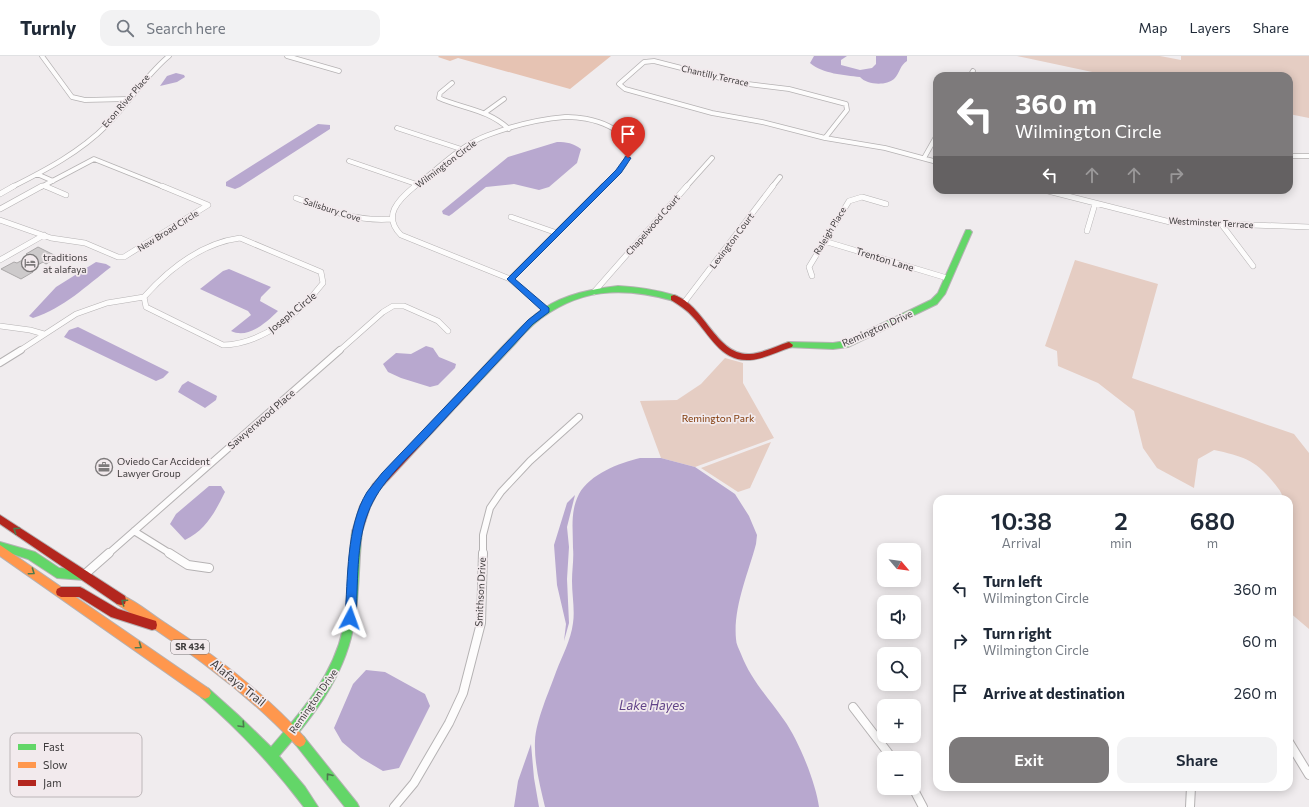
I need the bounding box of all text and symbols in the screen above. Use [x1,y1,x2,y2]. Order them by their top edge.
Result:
search box [100,10,380,46]
text: Turnly [20,16,76,39]
icon: search [114,17,136,39]
text: Search here [146,19,226,37]
text: Map [1139,19,1167,36]
text: Layers [1189,19,1231,36]
text: Share [1253,19,1289,36]
street label: Chantilly Terrace [680,62,750,89]
street label: Econ River Place [100,72,152,129]
text: 360 m [1015,86,1097,120]
icon: left [949,88,1001,140]
pin [611,117,645,158]
text: Wilmington Circle [1015,120,1162,142]
icon: arrive [617,123,639,145]
street label: Wilmington Circle [413,137,478,190]
icon: left [1039,164,1061,186]
icon: ahead [1081,164,1103,186]
icon: ahead [1123,164,1145,186]
icon: right [1165,164,1187,186]
street label: Chapelwood Court [623,192,682,257]
street label: Salisbury Cove [302,195,362,224]
street label: Raleigh Place [811,205,848,257]
street label: New Broad Circle [135,207,201,254]
street label: Lexington Court [707,210,756,271]
street label: Westminster Terrace [1168,215,1254,230]
street label: Trenton Lane [855,244,915,274]
place label: traditions at alafaya [43,251,88,275]
hotel icon: traditions at alafaya [20,253,40,273]
street label: Joseph Circle [266,289,318,335]
street label: Remington Drive [840,307,914,349]
street label: Sawyerwood Place [225,387,297,451]
park label: Remington Park [682,412,755,424]
place label: Oviedo Car Accident Lawyer Group [117,455,210,479]
office icon: Oviedo Car Accident Lawyer Group [94,457,114,477]
text: 10:38 [991,506,1052,535]
text: 2 [1114,506,1128,535]
text: 680 [1190,506,1235,535]
one-way arrow [14,528,21,535]
text: Arrival [1002,535,1041,551]
text: min [1110,535,1132,551]
text: m [1207,535,1218,551]
north arrow [877,543,921,587]
map controls [877,543,921,795]
street label: Smithson Drive [472,557,488,627]
one-way arrow [28,567,35,575]
text: Turn left [983,572,1042,590]
icon: left [949,578,971,600]
text: 360 m [1234,580,1277,598]
text: Wilmington Circle [983,590,1089,606]
button: sound [877,595,921,639]
position arrow [329,597,371,639]
one-way arrow [122,600,129,607]
text: Turn right [983,624,1052,642]
icon: right [949,630,971,652]
text: 60 m [1242,632,1277,650]
road number: SR 434 [171,640,209,654]
one-way arrow [135,641,142,649]
text: Wilmington Circle [983,642,1089,658]
button: search [877,647,921,691]
street label: Alafaya Trail [208,656,269,709]
street label: Remington Drive [286,666,340,736]
icon: arrive [949,682,971,704]
text: Arrive at destination [983,684,1125,702]
text: 260 m [1234,684,1277,702]
water label: Lake Hayes [619,697,685,713]
button: + [877,699,921,743]
one-way arrow [237,720,245,728]
legend [10,733,142,797]
button: Exit [949,737,1109,783]
button: Share [1117,737,1277,783]
text: Fast [43,740,65,753]
button: − [877,751,921,795]
text: Slow [43,758,68,771]
one-way arrow [327,773,334,780]
text: Jam [43,776,62,790]

